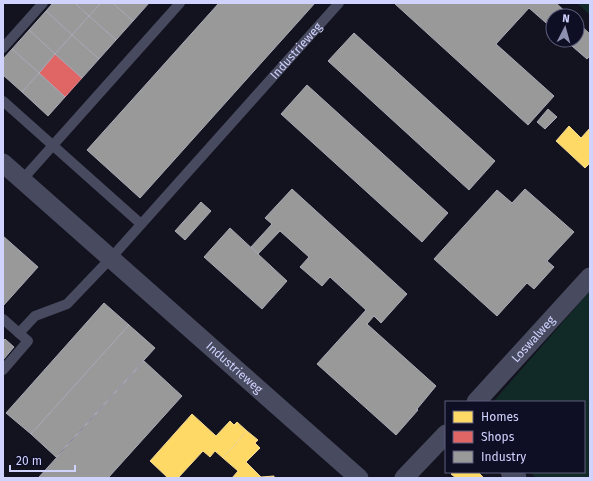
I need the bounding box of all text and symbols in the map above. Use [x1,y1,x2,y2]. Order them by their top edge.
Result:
north arrow [545,8,585,48]
text: N [562,12,570,25]
street label: Industrieweg [267,19,325,82]
street label: Loswalweg [509,312,559,365]
street label: Industrieweg [203,339,266,397]
legend [445,401,585,473]
text: Homes [481,410,519,424]
text: Shops [481,430,515,444]
scale bar [10,447,75,473]
text: Industry [481,450,526,464]
text: 20 m [16,454,42,468]

